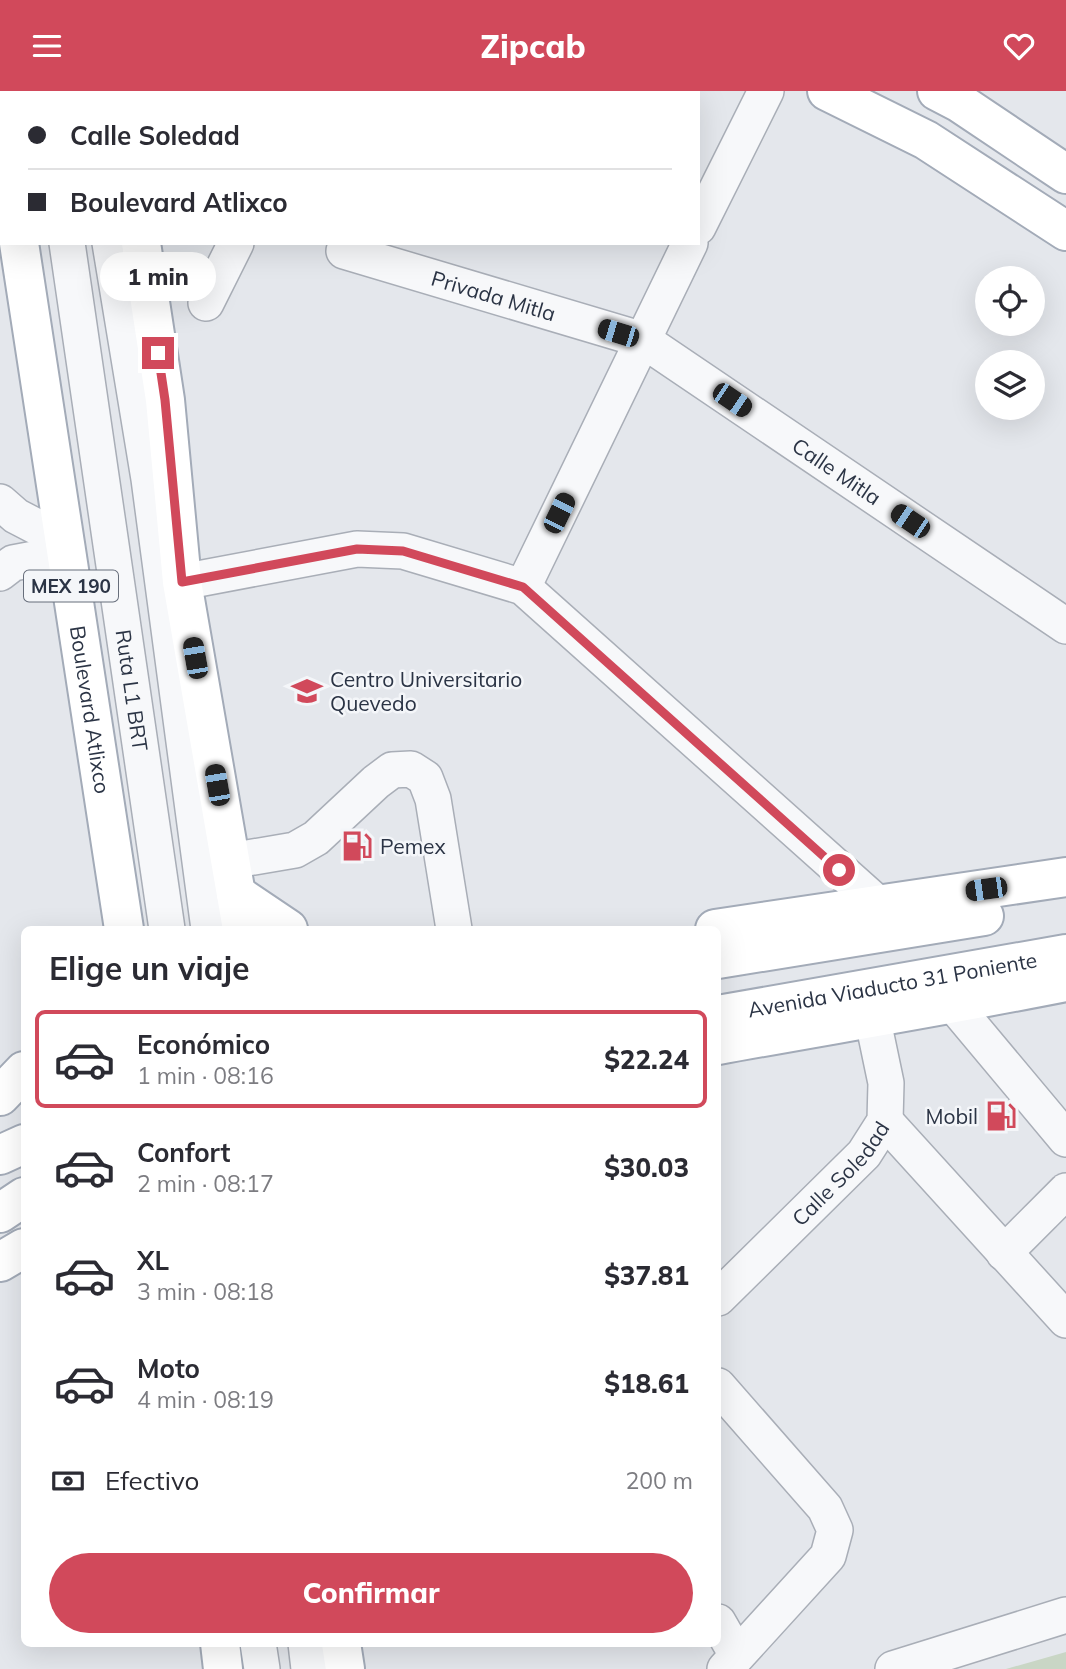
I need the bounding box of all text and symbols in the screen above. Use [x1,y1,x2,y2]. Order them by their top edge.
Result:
text: Zipcab [480,26,586,66]
icon: menu [28,27,66,65]
icon: heart [1000,27,1038,65]
text: Calle Soledad [70,119,240,152]
text: Boulevard Atlixco [70,186,288,219]
callout: 1 min [100,251,216,301]
text: 1 min [127,262,189,291]
street label: Privada Mitla [428,265,559,326]
map controls [975,266,1045,420]
button: locate [975,266,1045,336]
car [595,317,642,349]
route end [142,337,174,369]
button: layers [975,350,1045,420]
car [709,380,756,420]
street label: Calle Mitla [788,432,886,510]
car [541,490,578,536]
car [887,501,934,541]
road number: MEX 190 [24,571,118,601]
street label: Boulevard Atlixco [65,624,116,795]
street label: Ruta L1 BRT [110,628,154,753]
car [182,635,209,681]
place label: Centro Universitario Quevedo [330,666,522,716]
school or university icon: Centro Universitario Quevedo [290,674,324,708]
car [204,762,231,808]
fuel station icon: Pemex [340,829,374,863]
place label: Pemex [380,833,446,859]
route start [823,854,855,886]
car [964,876,1009,902]
street label: Avenida Viaducto 31 Poniente [746,946,1039,1023]
text: Elige un viaje [49,948,250,988]
icon: car [53,1028,116,1091]
text: Económico [137,1028,270,1061]
text: $22.24 [604,1043,689,1076]
text: 1 min · 08:16 [137,1061,274,1090]
fuel station icon: Mobil [984,1099,1018,1133]
place label: Mobil [925,1103,978,1129]
street label: Calle Soledad [786,1116,895,1231]
icon: car [53,1136,116,1199]
text: Confort [137,1136,230,1169]
text: $30.03 [604,1151,689,1184]
text: 2 min · 08:17 [137,1169,274,1198]
icon: car [53,1244,116,1307]
text: XL [137,1244,169,1277]
text: $37.81 [604,1259,689,1292]
text: 3 min · 08:18 [137,1277,274,1306]
icon: car [53,1352,116,1415]
text: Moto [137,1352,200,1385]
text: $18.61 [604,1367,689,1400]
text: 4 min · 08:19 [137,1385,274,1414]
icon: cash [49,1462,87,1500]
text: Efectivo [105,1464,199,1497]
text: 200 m [625,1466,693,1495]
button: Confirmar [49,1553,693,1633]

